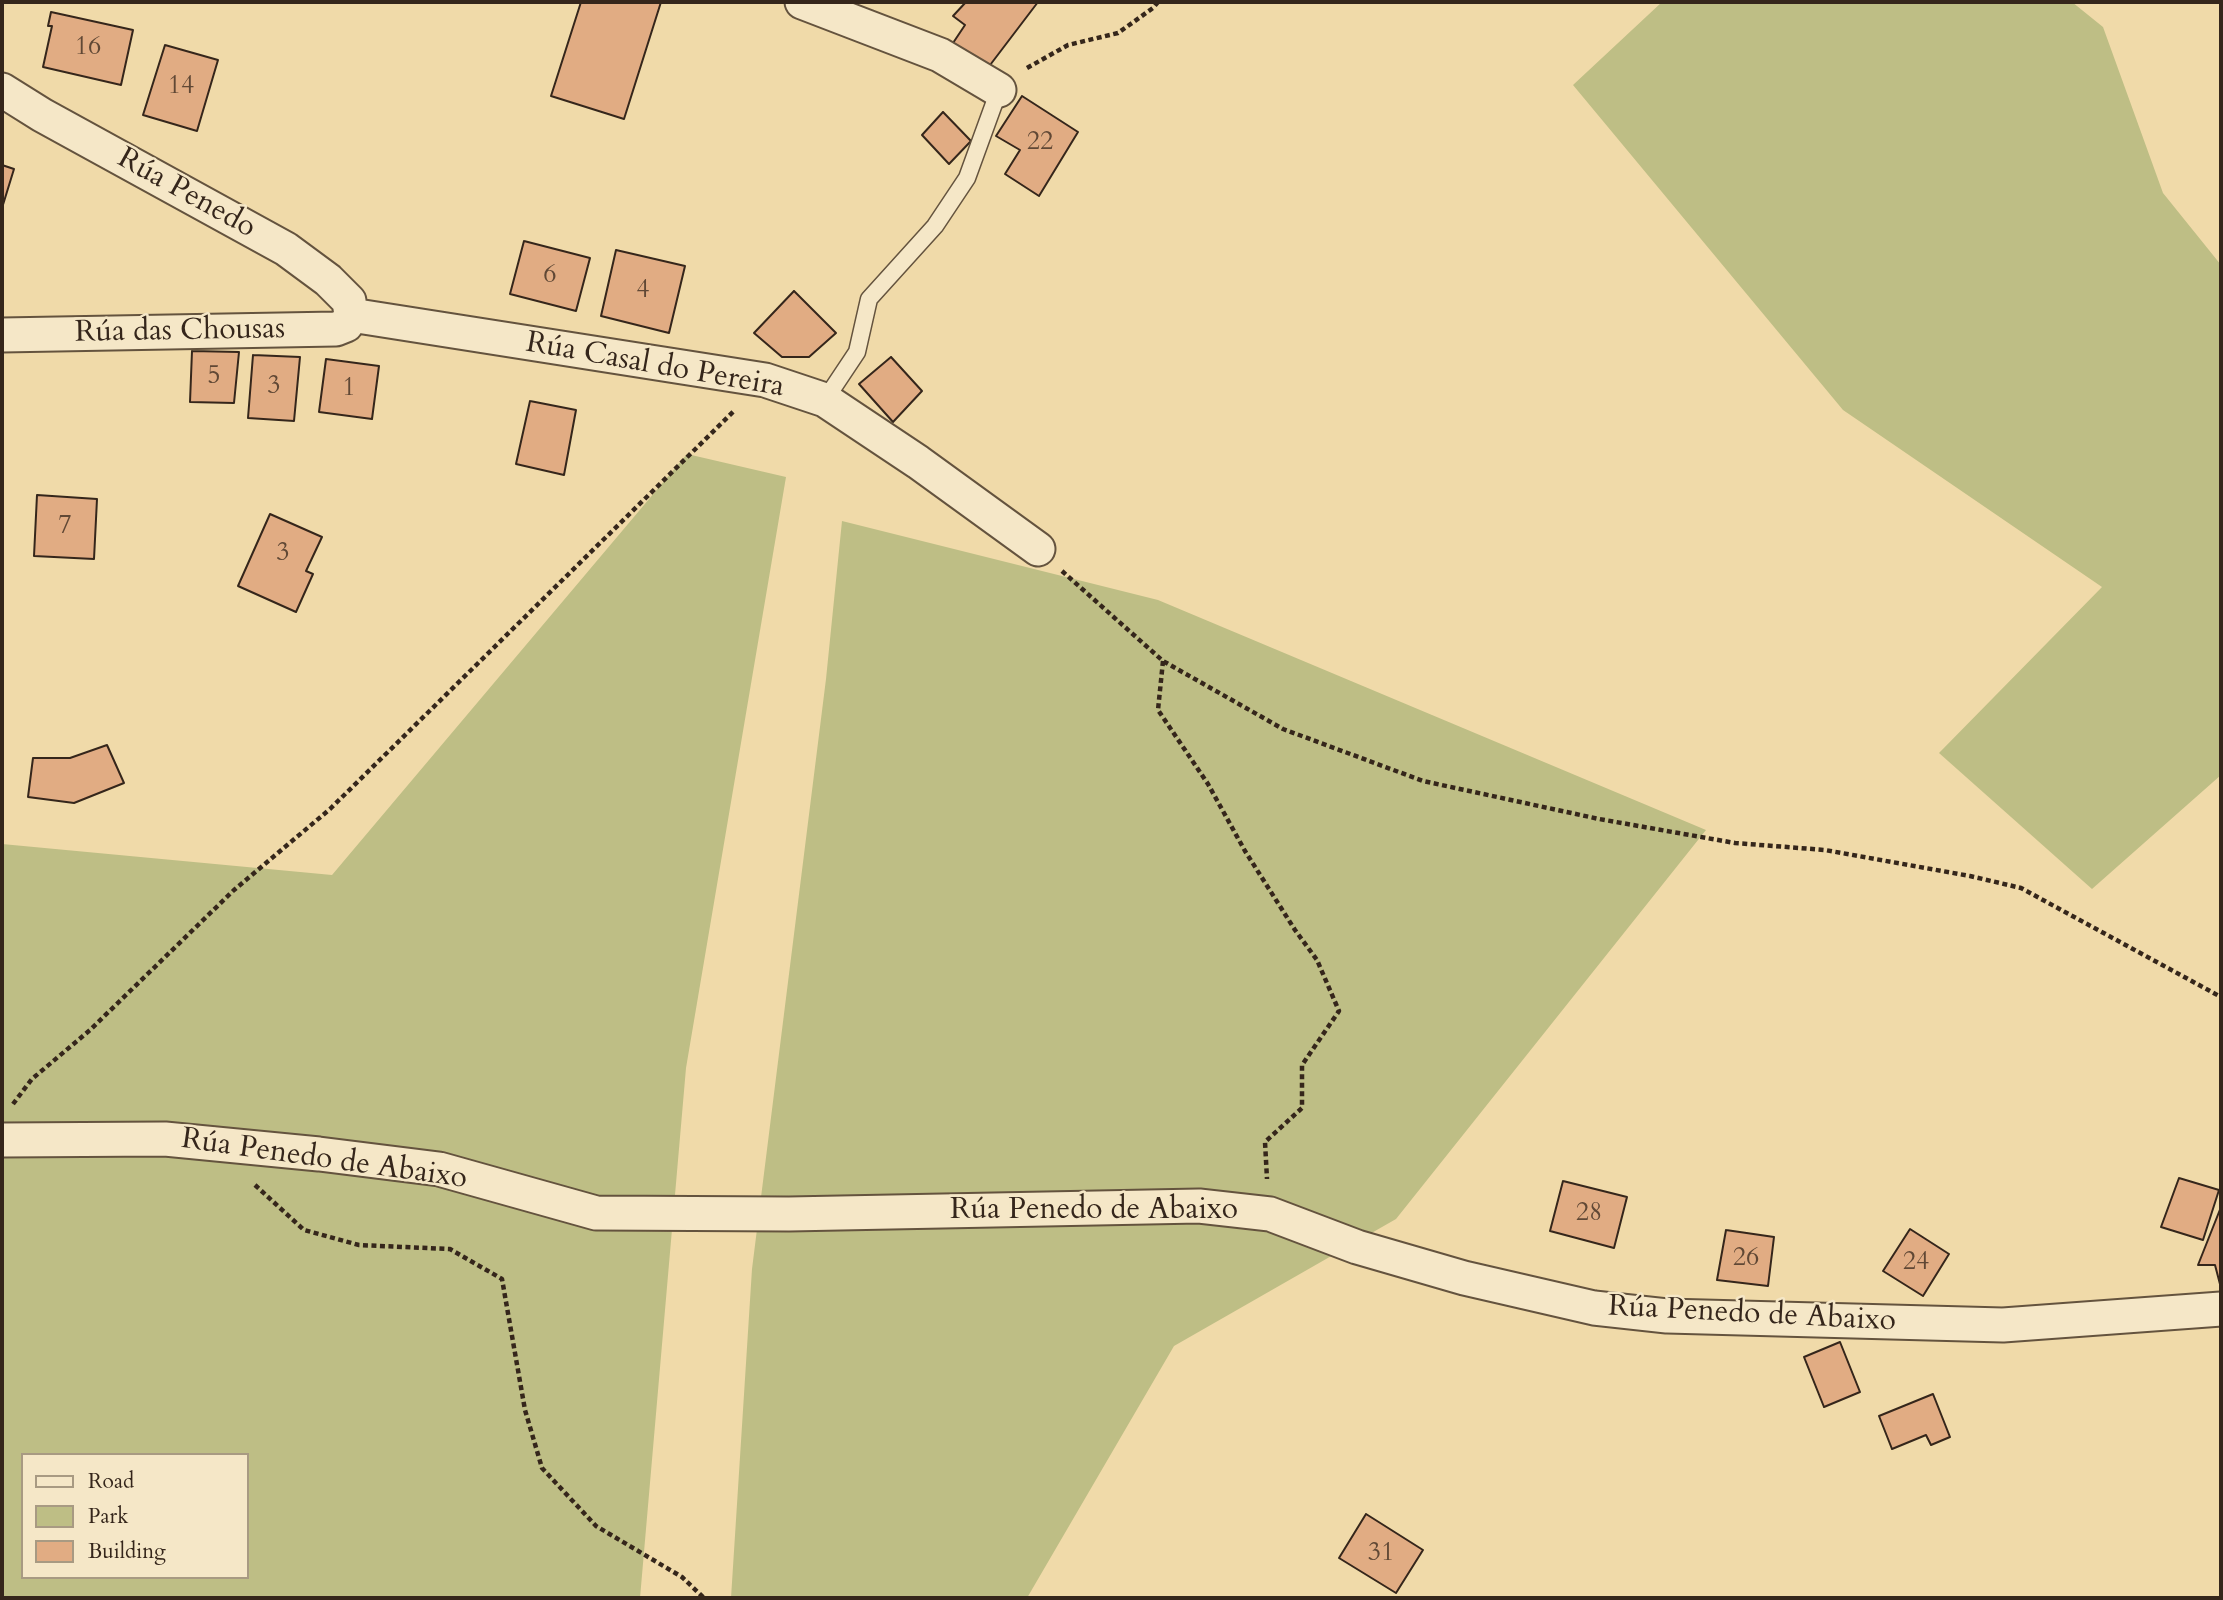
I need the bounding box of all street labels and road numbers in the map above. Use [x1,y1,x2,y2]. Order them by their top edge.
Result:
street label: Rúa Penedo [111,141,261,247]
street label: Rúa das Chousas [75,312,285,352]
street label: Rúa Casal do Pereira [523,326,787,406]
street label: Rúa Penedo de Abaixo [179,1122,469,1198]
street label: Rúa Penedo de Abaixo [950,1193,1238,1229]
street label: Rúa Penedo de Abaixo [1607,1289,1897,1341]

